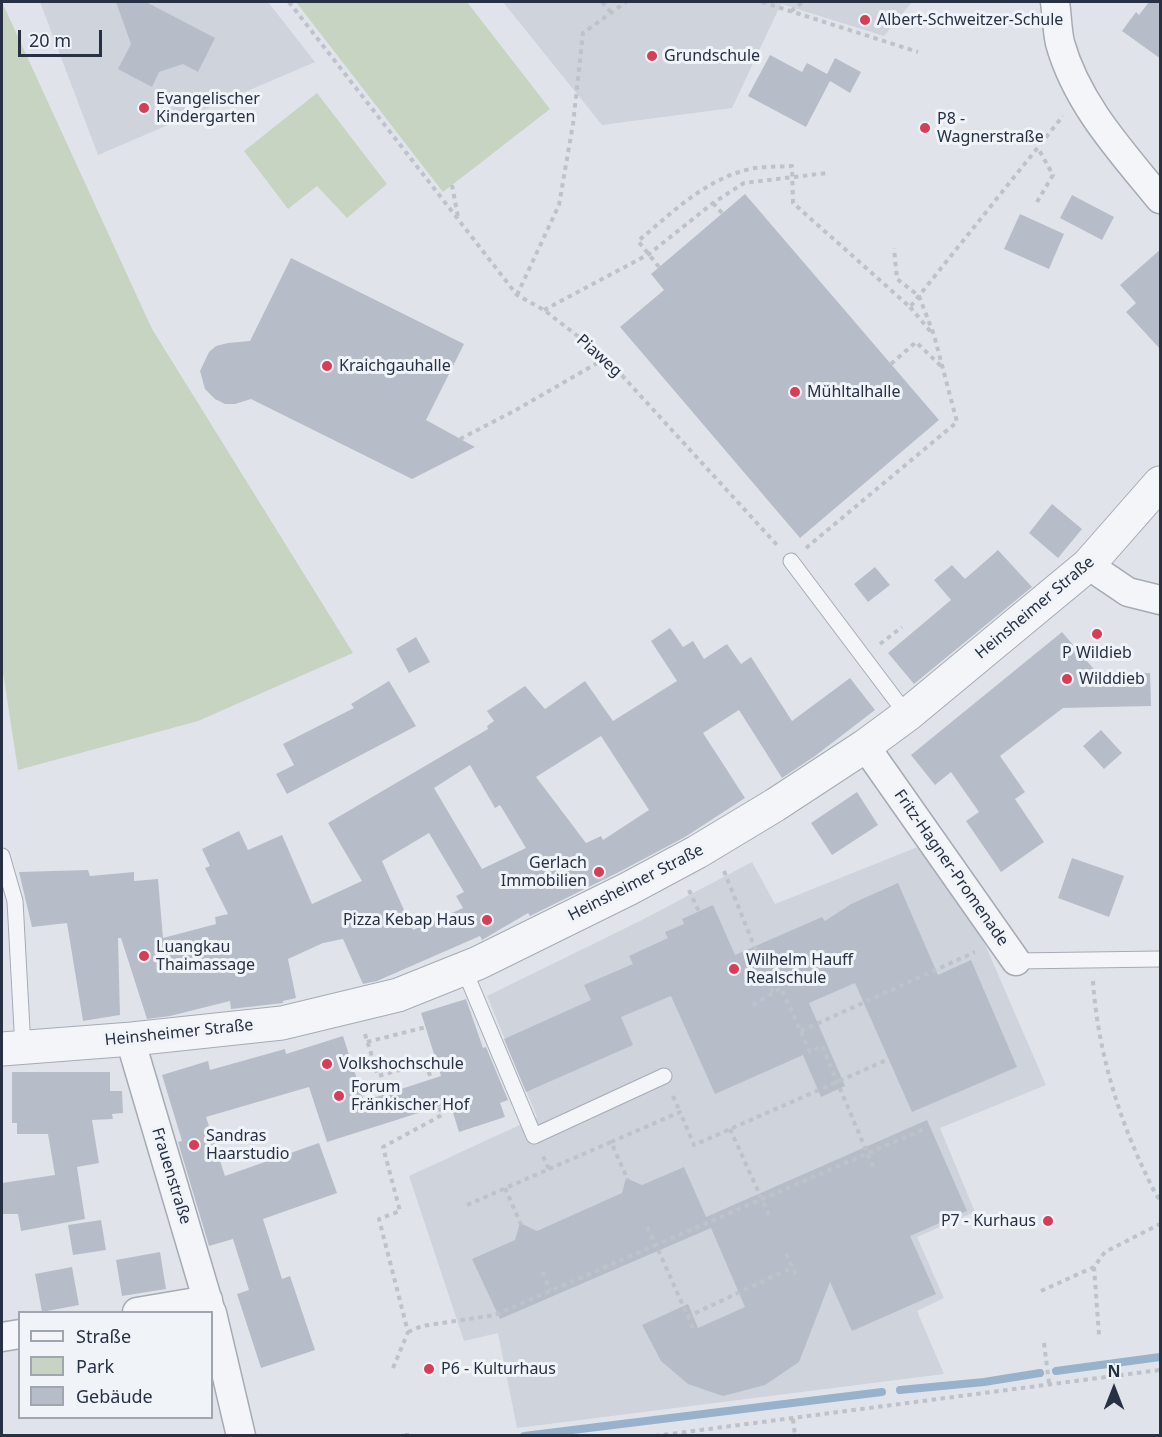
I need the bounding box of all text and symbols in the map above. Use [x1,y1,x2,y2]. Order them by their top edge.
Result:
place label: Albert-Schweitzer-Schule [877,10,1063,30]
marker: Albert-Schweitzer-Schule [858,13,872,27]
scale bar [21,18,105,56]
text: 20 m [29,28,71,52]
place label: Grundschule [664,46,760,66]
marker: Grundschule [645,49,659,63]
place label: Evangelischer Kindergarten [156,89,260,127]
marker: Evangelischer Kindergarten [137,101,151,115]
place label: P8 - Wagnerstraße [937,109,1044,147]
marker: P8 - Wagnerstraße [918,121,932,135]
street label: Piaweg [572,331,626,381]
place label: Kraichgauhalle [339,356,451,376]
marker: Kraichgauhalle [320,359,334,373]
place label: Mühltalhalle [807,382,900,402]
marker: Mühltalhalle [788,385,802,399]
street label: Heinsheimer Straße [972,553,1098,663]
marker: P Wildieb [1090,627,1104,641]
place label: P Wildieb [1062,643,1132,663]
place label: Wilddieb [1079,669,1145,689]
marker: Wilddieb [1060,672,1074,686]
street label: Fritz-Hagner-Promenade [890,786,1012,950]
street label: Heinsheimer Straße [565,841,707,925]
place label: Gerlach Immobilien [501,853,587,891]
marker: Gerlach Immobilien [592,865,606,879]
place label: Pizza Kebap Haus [343,910,475,930]
marker: Pizza Kebap Haus [480,913,494,927]
place label: Luangkau Thaimassage [156,937,255,975]
marker: Luangkau Thaimassage [137,949,151,963]
place label: Wilhelm Hauff Realschule [746,950,853,988]
marker: Wilhelm Hauff Realschule [727,962,741,976]
street label: Heinsheimer Straße [104,1016,254,1050]
place label: Volkshochschule [339,1054,464,1074]
marker: Volkshochschule [320,1057,334,1071]
place label: Forum Fränkischer Hof [351,1077,469,1115]
marker: Forum Fränkischer Hof [332,1089,346,1103]
street label: Frauenstraße [147,1125,195,1227]
place label: Sandras Haarstudio [206,1126,289,1164]
marker: Sandras Haarstudio [187,1138,201,1152]
place label: P7 - Kurhaus [941,1211,1036,1231]
marker: P7 - Kurhaus [1041,1214,1055,1228]
legend [18,1311,213,1419]
text: Straße [76,1324,131,1348]
text: Park [76,1354,114,1378]
place label: P6 - Kulturhaus [441,1359,556,1379]
north arrow [1084,1359,1144,1419]
text: N [1107,1360,1121,1382]
marker: P6 - Kulturhaus [422,1362,436,1376]
text: Gebäude [76,1384,153,1408]

